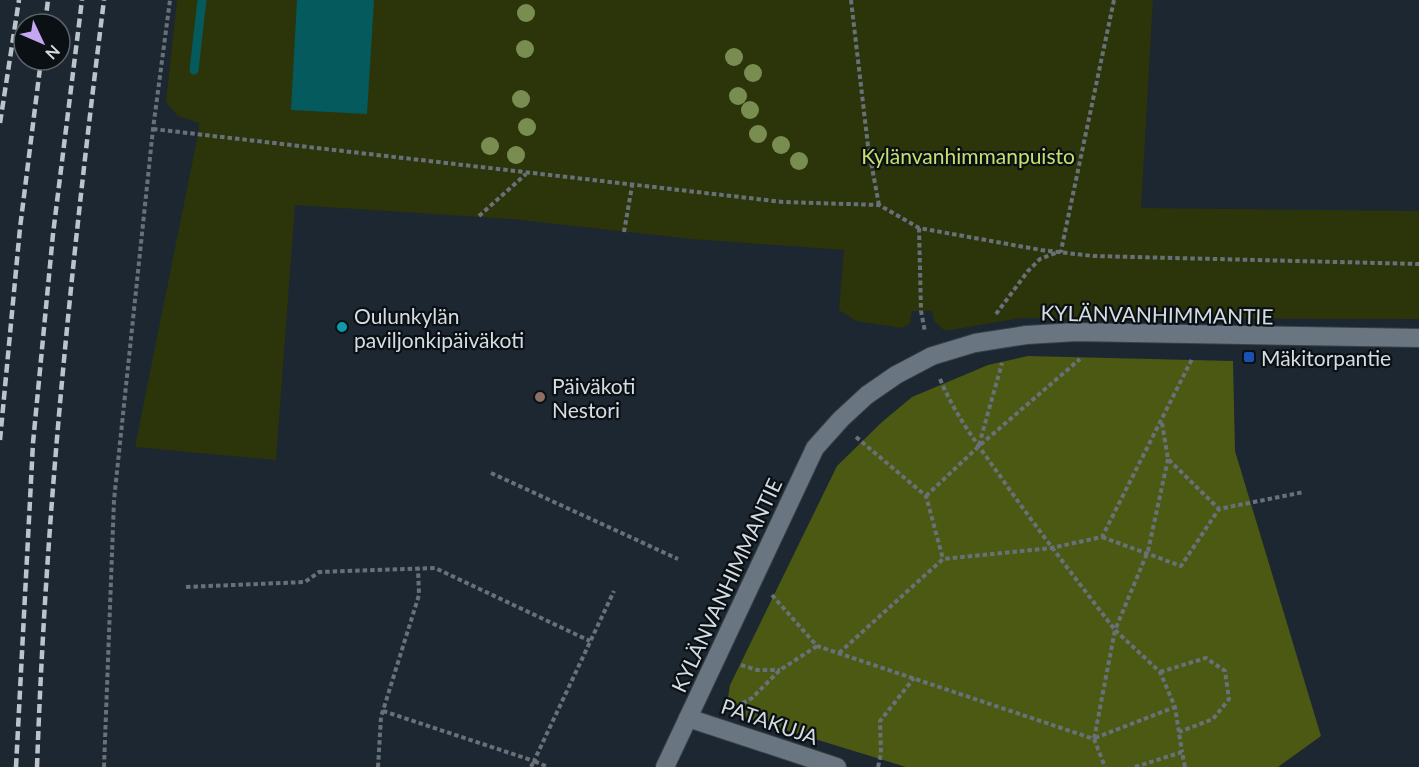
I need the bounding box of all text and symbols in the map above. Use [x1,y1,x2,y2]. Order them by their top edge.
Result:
north arrow [12,12,72,72]
text: N [42,42,64,64]
park label: Kylänvanhimmanpuisto [861,143,1075,168]
street label: KYLÄNVANHIMMANTIE [1040,299,1274,329]
place label: Oulunkylän paviljonkipäiväkoti [354,303,524,352]
marker: Oulunkylän paviljonkipäiväkoti [335,320,349,334]
place label: Mäkitorpantie [1261,345,1391,370]
marker: Mäkitorpantie [1242,350,1256,364]
place label: Päiväkoti Nestori [552,373,636,422]
marker: Päiväkoti Nestori [533,390,547,404]
street label: KYLÄNVANHIMMANTIE [665,474,787,696]
street label: PATAKUJA [718,693,823,750]

